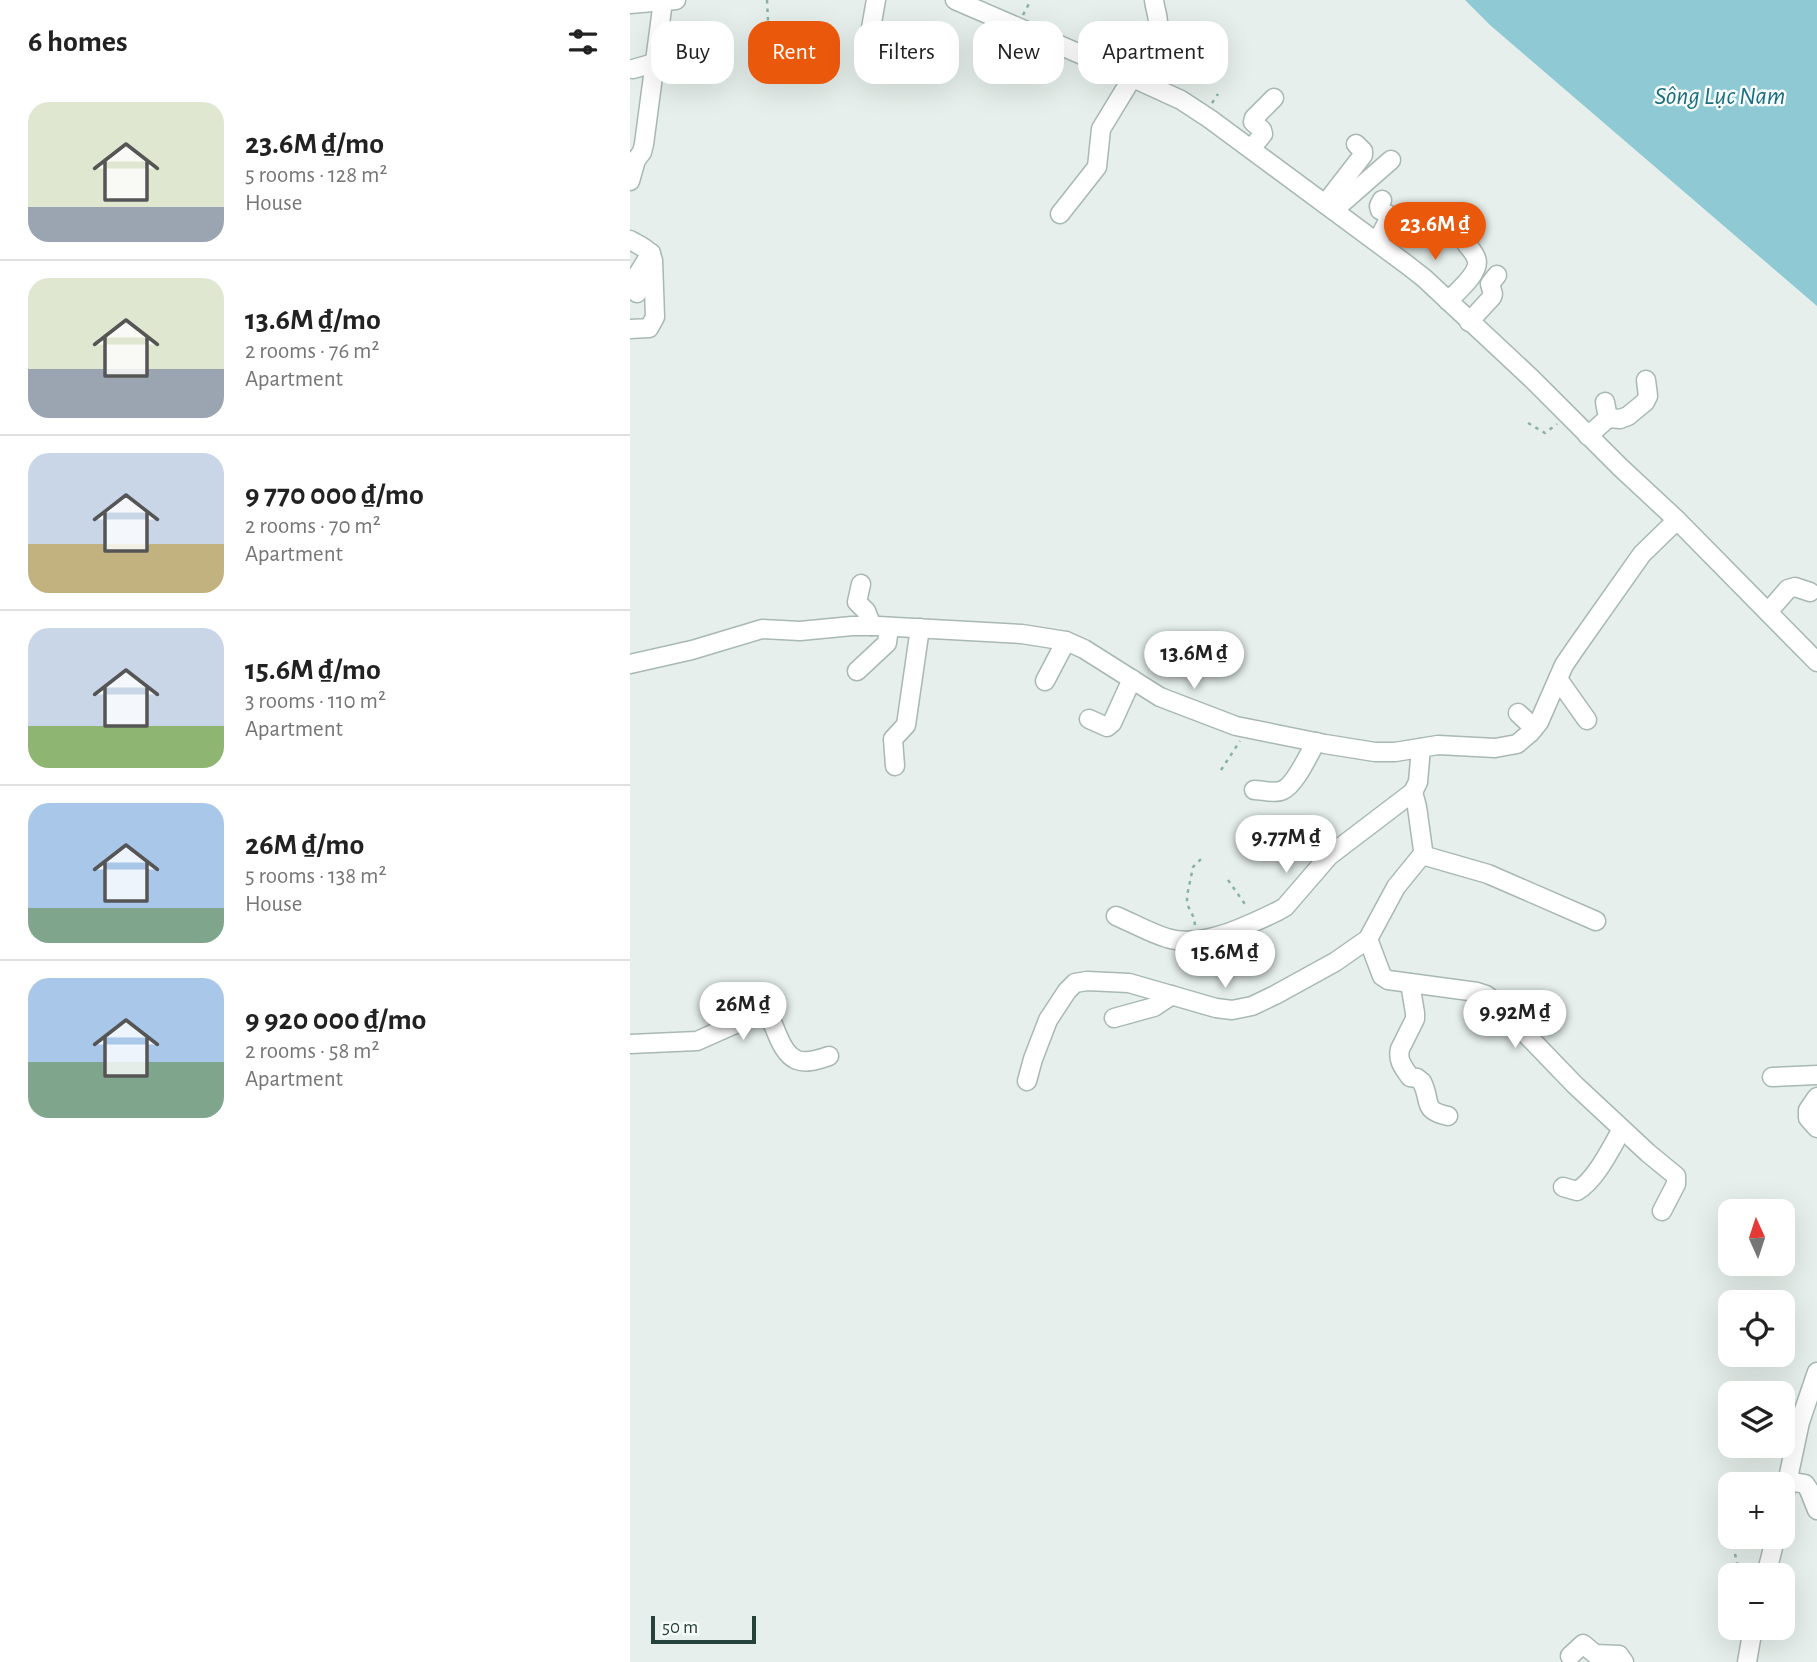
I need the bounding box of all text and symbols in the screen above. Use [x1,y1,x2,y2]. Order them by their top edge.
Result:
chip: Buy [651,21,734,84]
chip: Rent [748,21,840,84]
chip: Filters [854,21,959,84]
chip: New [973,21,1064,84]
chip: Apartment [1078,21,1228,84]
icon: filters [564,23,602,61]
text: 6 homes [28,27,128,57]
water label: Sông Lục Nam [1654,83,1786,109]
text: 23.6M ₫/mo [245,129,384,159]
icon: home [84,130,168,214]
text: 5 rooms · 128 m² [245,164,387,187]
text: House [245,192,302,215]
pin: 23.6M ₫ [1370,202,1500,262]
text: 23.6M ₫ [1400,213,1470,236]
text: 13.6M ₫/mo [245,305,381,335]
icon: home [84,306,168,390]
text: 2 rooms · 76 m² [245,340,379,363]
text: Apartment [245,368,343,391]
text: 9 770 000 ₫/mo [245,480,424,510]
icon: home [84,481,168,565]
text: 2 rooms · 70 m² [245,515,381,538]
text: Apartment [245,543,343,566]
pin: 13.6M ₫ [1129,632,1259,691]
text: 13.6M ₫ [1160,642,1228,665]
text: 15.6M ₫/mo [245,655,381,685]
icon: home [84,656,168,740]
text: 3 rooms · 110 m² [245,690,386,713]
text: Apartment [245,718,343,741]
pin: 9.77M ₫ [1221,816,1351,875]
text: 9.77M ₫ [1251,826,1321,849]
text: 26M ₫/mo [245,830,364,860]
icon: home [84,831,168,915]
text: 5 rooms · 138 m² [245,865,386,888]
text: House [245,893,302,916]
pin: 15.6M ₫ [1160,930,1290,990]
text: 15.6M ₫ [1191,941,1259,964]
pin: 26M ₫ [694,982,792,1042]
pin: 9.92M ₫ [1450,990,1580,1050]
text: 26M ₫ [716,993,770,1016]
text: 9.92M ₫ [1479,1001,1551,1024]
text: 9 920 000 ₫/mo [245,1005,426,1035]
icon: home [84,1006,168,1090]
text: 2 rooms · 58 m² [245,1040,380,1063]
text: Apartment [245,1068,343,1091]
north arrow [1718,1199,1796,1276]
map controls [1718,1199,1795,1640]
button: locate [1718,1290,1795,1367]
button: layers [1718,1381,1795,1458]
button: + [1718,1472,1795,1549]
button: − [1718,1563,1795,1640]
scale bar [651,1613,756,1645]
text: 50 m [662,1618,698,1637]

